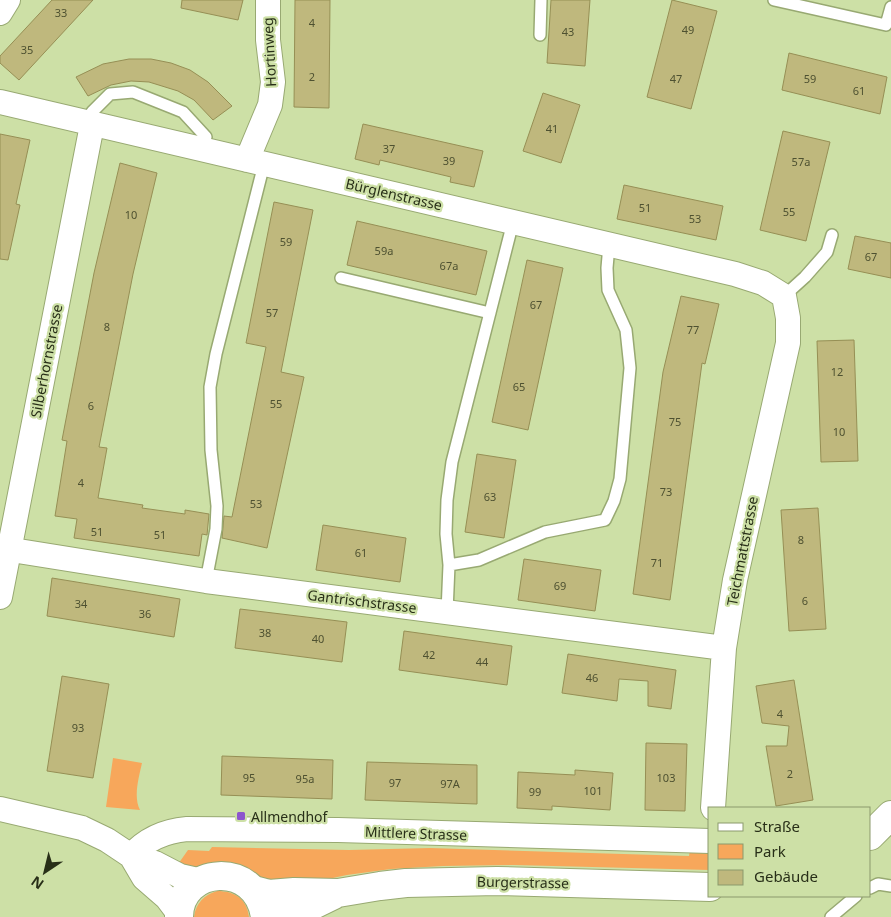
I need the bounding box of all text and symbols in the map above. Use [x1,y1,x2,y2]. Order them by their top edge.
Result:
house number: 33 [55,5,67,20]
house number: 4 [309,15,316,30]
street label: Hortinweg [258,17,280,87]
house number: 49 [682,22,694,37]
house number: 43 [562,24,574,39]
house number: 35 [21,42,33,57]
house number: 2 [309,69,315,84]
house number: 47 [670,71,682,86]
house number: 59 [804,71,816,86]
house number: 61 [853,83,865,98]
house number: 41 [546,121,558,136]
house number: 37 [383,141,395,156]
house number: 39 [443,153,455,168]
house number: 57a [792,154,810,169]
street label: Bürglenstrasse [344,174,444,214]
house number: 51 [639,200,651,215]
house number: 55 [783,204,795,219]
house number: 10 [125,207,137,222]
house number: 53 [689,211,701,226]
house number: 59 [280,234,292,249]
house number: 59a [375,243,393,258]
house number: 67 [865,249,877,264]
house number: 67a [440,258,458,273]
house number: 67 [530,297,542,312]
street label: Silberhornstrasse [26,303,66,419]
house number: 57 [266,305,278,320]
house number: 8 [104,319,110,334]
house number: 77 [687,322,699,337]
house number: 12 [831,364,843,379]
house number: 65 [513,379,525,394]
house number: 55 [270,396,282,411]
house number: 6 [88,398,94,413]
house number: 75 [669,414,681,429]
house number: 10 [833,424,845,439]
house number: 4 [78,475,85,490]
house number: 73 [660,484,672,499]
house number: 63 [484,489,496,504]
street label: Teichmattstrasse [722,495,762,607]
house number: 53 [250,496,262,511]
house number: 51 [91,524,103,539]
house number: 51 [154,527,166,542]
house number: 8 [798,532,804,547]
house number: 61 [355,545,367,560]
house number: 71 [651,555,663,570]
house number: 69 [554,578,566,593]
street label: Gantrischstrasse [306,585,418,617]
house number: 6 [802,593,808,608]
house number: 34 [75,596,88,611]
house number: 36 [139,606,151,621]
house number: 38 [259,625,271,640]
house number: 40 [312,631,324,646]
house number: 42 [423,647,435,662]
house number: 44 [476,654,489,669]
house number: 46 [586,670,598,685]
house number: 4 [777,706,784,721]
house number: 93 [72,720,84,735]
house number: 2 [787,766,793,781]
house number: 95 [243,770,255,785]
house number: 103 [657,770,675,785]
house number: 95a [296,771,314,786]
house number: 97 [389,775,401,790]
house number: 97A [440,776,461,791]
house number: 101 [584,783,602,798]
house number: 99 [529,784,541,799]
place label: Allmendhof [251,807,329,826]
legend [708,807,871,897]
marker: Allmendhof [235,810,247,822]
text: Straße [754,816,800,836]
street label: Mittlere Strasse [365,822,468,844]
text: Park [754,841,786,861]
north arrow [20,847,70,897]
text: Gebäude [754,866,818,886]
text: N [27,872,47,894]
street label: Burgerstrasse [477,872,569,892]

